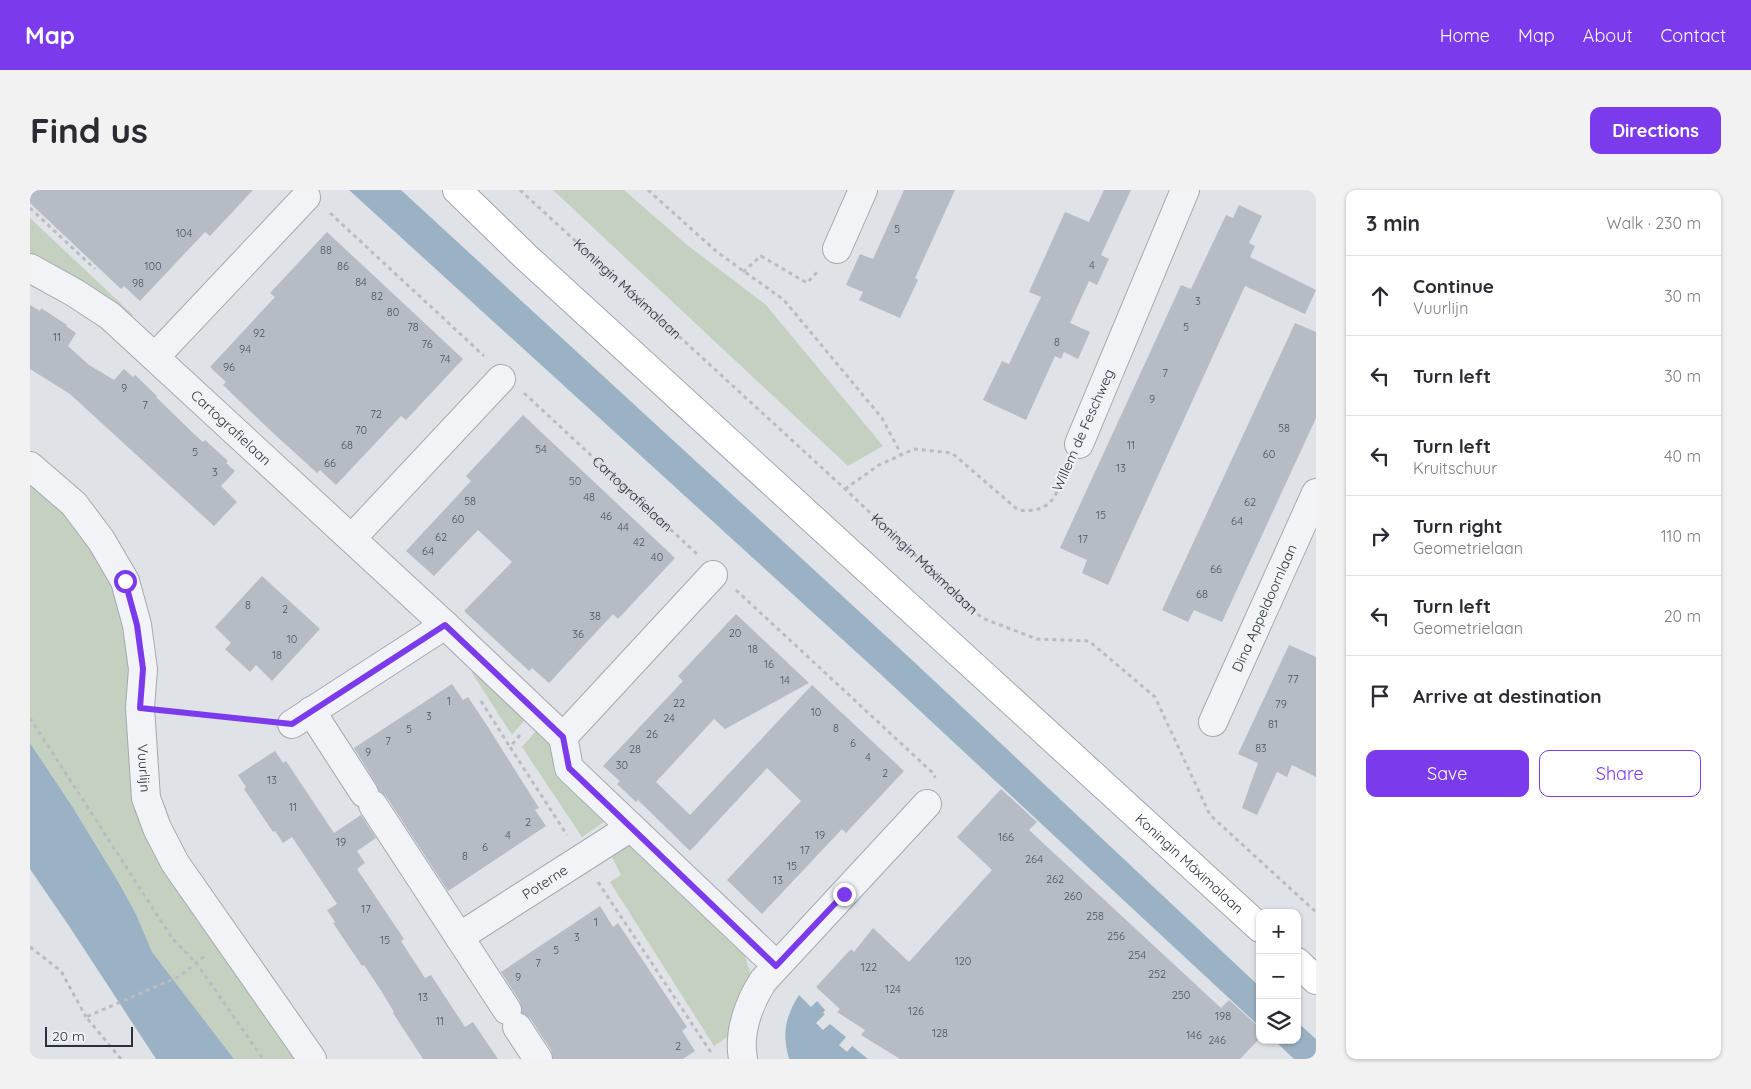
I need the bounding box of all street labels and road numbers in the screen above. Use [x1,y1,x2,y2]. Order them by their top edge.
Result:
street label: Koningin Máximalaan [570,235,685,343]
street label: Willem de Feschweg [1048,366,1118,494]
street label: Cartografielaan [187,386,275,469]
street label: Cartografielaan [588,452,676,536]
street label: Koningin Máximalaan [867,509,982,619]
street label: Dina Appeldoornlaan [1228,541,1301,675]
street label: Vuurlijn [133,743,155,793]
street label: Koningin Máximalaan [1132,810,1247,917]
street label: Poterne [519,861,571,903]

